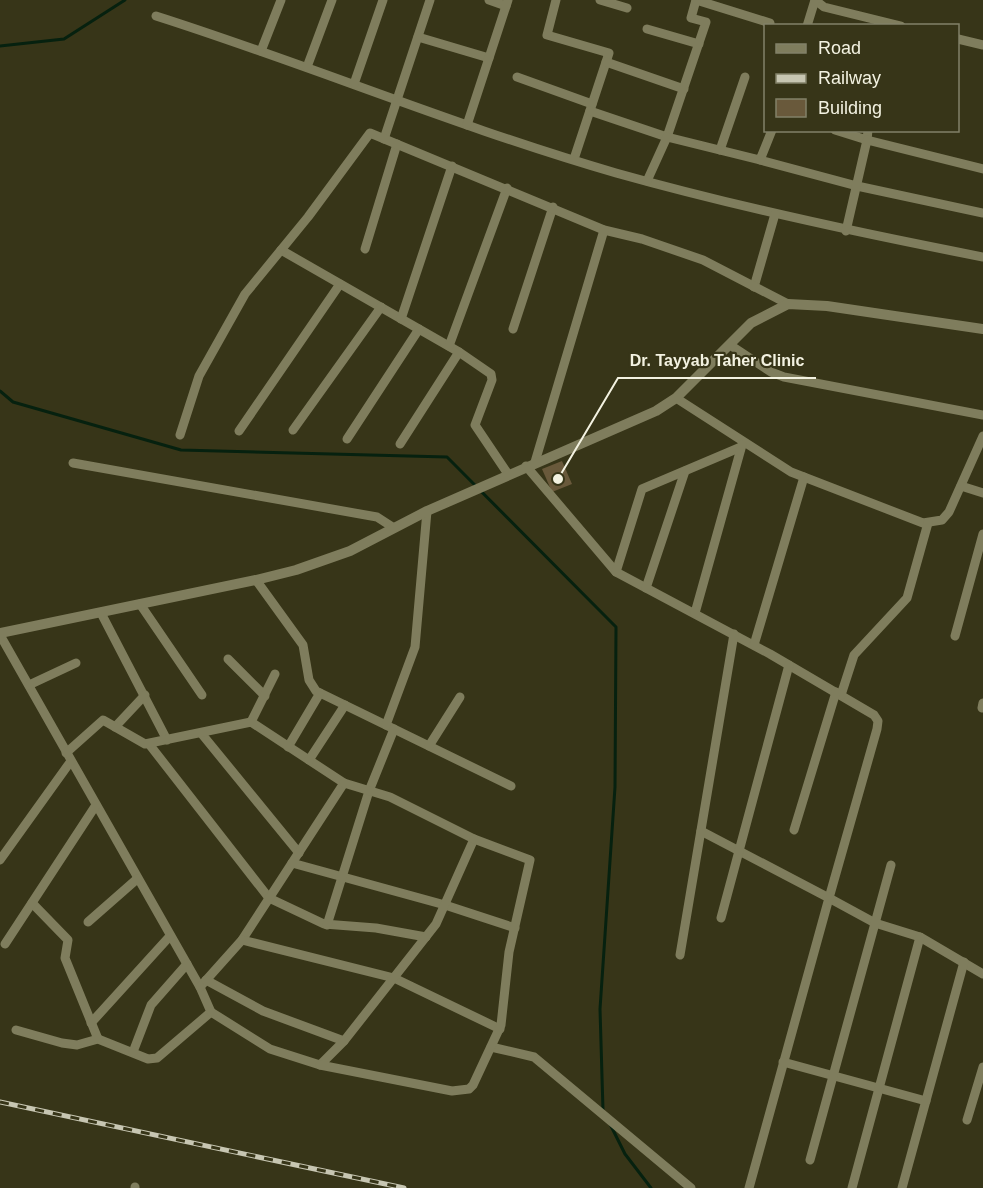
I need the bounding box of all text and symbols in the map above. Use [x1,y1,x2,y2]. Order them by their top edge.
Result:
legend [764,24,959,132]
text: Road [818,38,861,58]
text: Railway [818,68,881,88]
text: Building [818,98,882,118]
callout: Dr. Tayyab Taher Clinic [618,344,816,378]
text: Dr. Tayyab Taher Clinic [630,352,804,369]

